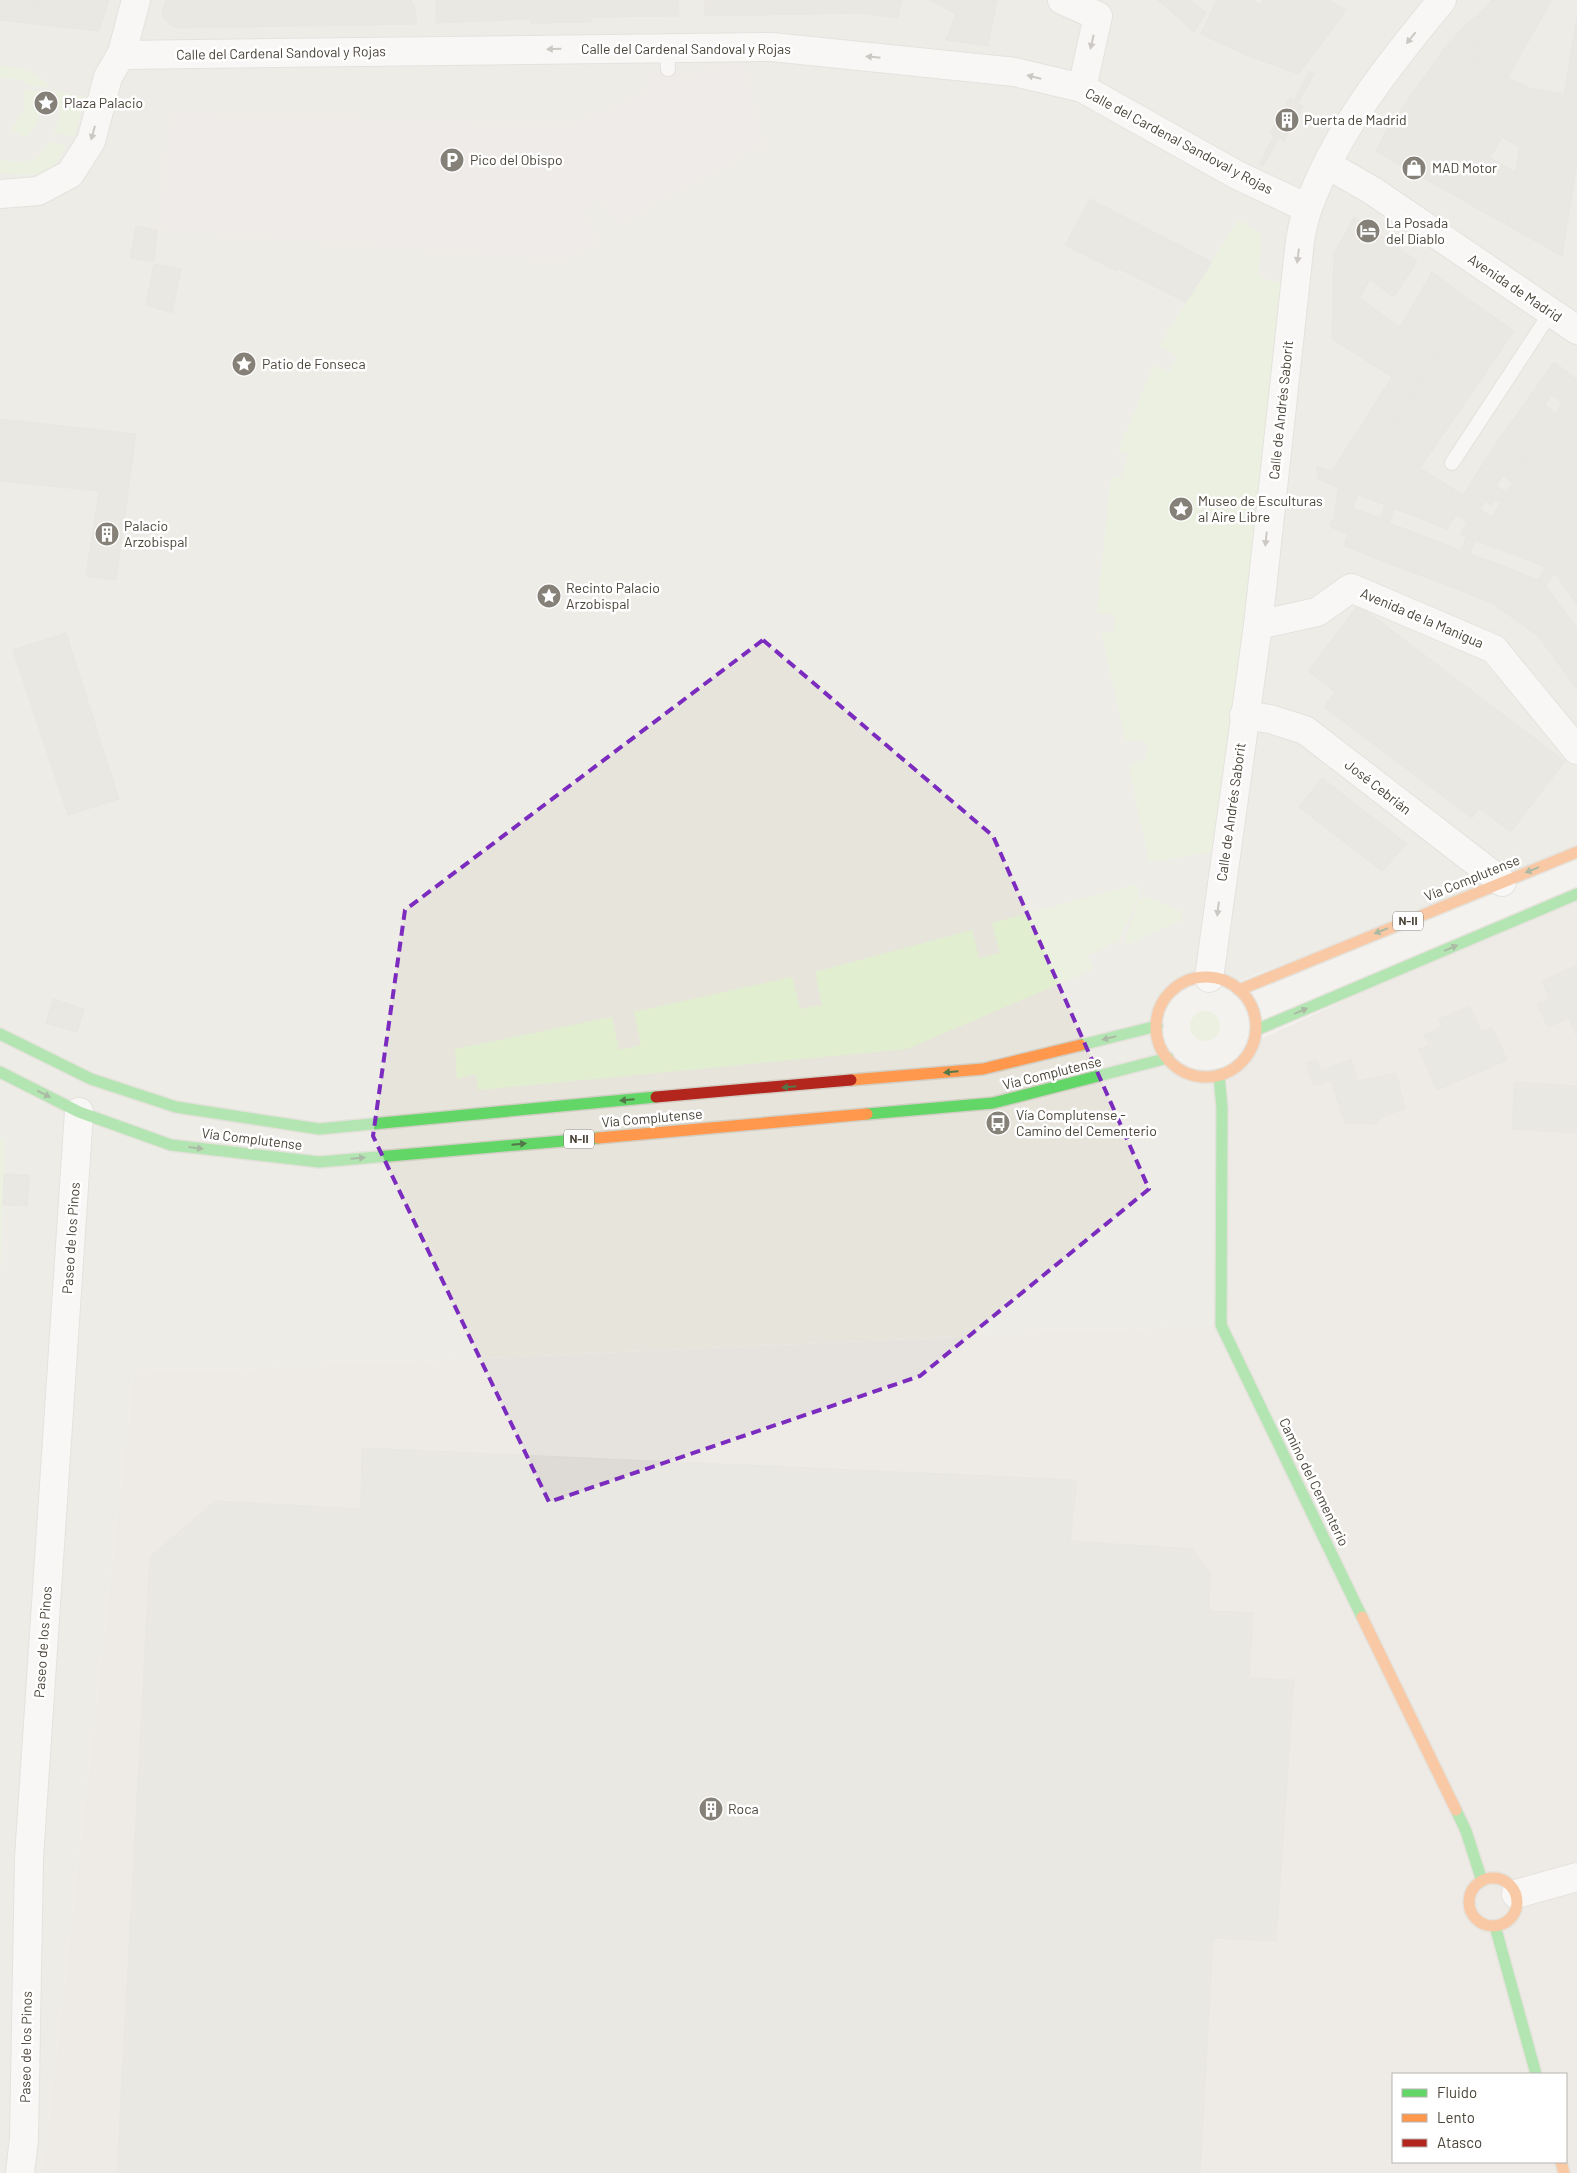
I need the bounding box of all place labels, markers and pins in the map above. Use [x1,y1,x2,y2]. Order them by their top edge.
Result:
place icon: Plaza Palacio [33,90,59,116]
place label: Plaza Palacio [64,94,143,111]
building icon: Puerta de Madrid [1274,107,1300,133]
place label: Puerta de Madrid [1304,111,1407,128]
parking icon: Pico del Obispo [439,147,465,173]
place label: Pico del Obispo [470,151,563,168]
shop icon: MAD Motor [1401,155,1427,181]
place label: MAD Motor [1432,159,1497,176]
place label: La Posada del Diablo [1386,214,1448,247]
hotel icon: La Posada del Diablo [1355,218,1381,244]
place icon: Patio de Fonseca [231,351,257,377]
place label: Patio de Fonseca [262,355,366,372]
place label: Museo de Esculturas al Aire Libre [1198,492,1323,525]
place icon: Museo de Esculturas al Aire Libre [1168,496,1194,522]
place label: Palacio Arzobispal [124,517,188,550]
building icon: Palacio Arzobispal [94,521,120,547]
place label: Recinto Palacio Arzobispal [566,579,660,612]
place icon: Recinto Palacio Arzobispal [536,583,562,609]
place label: Vía Complutense - Camino del Cementerio [1016,1106,1157,1139]
bus stop icon: Vía Complutense - Camino del Cementerio [985,1110,1011,1136]
building icon: Roca [698,1796,724,1822]
place label: Roca [728,1800,759,1817]

